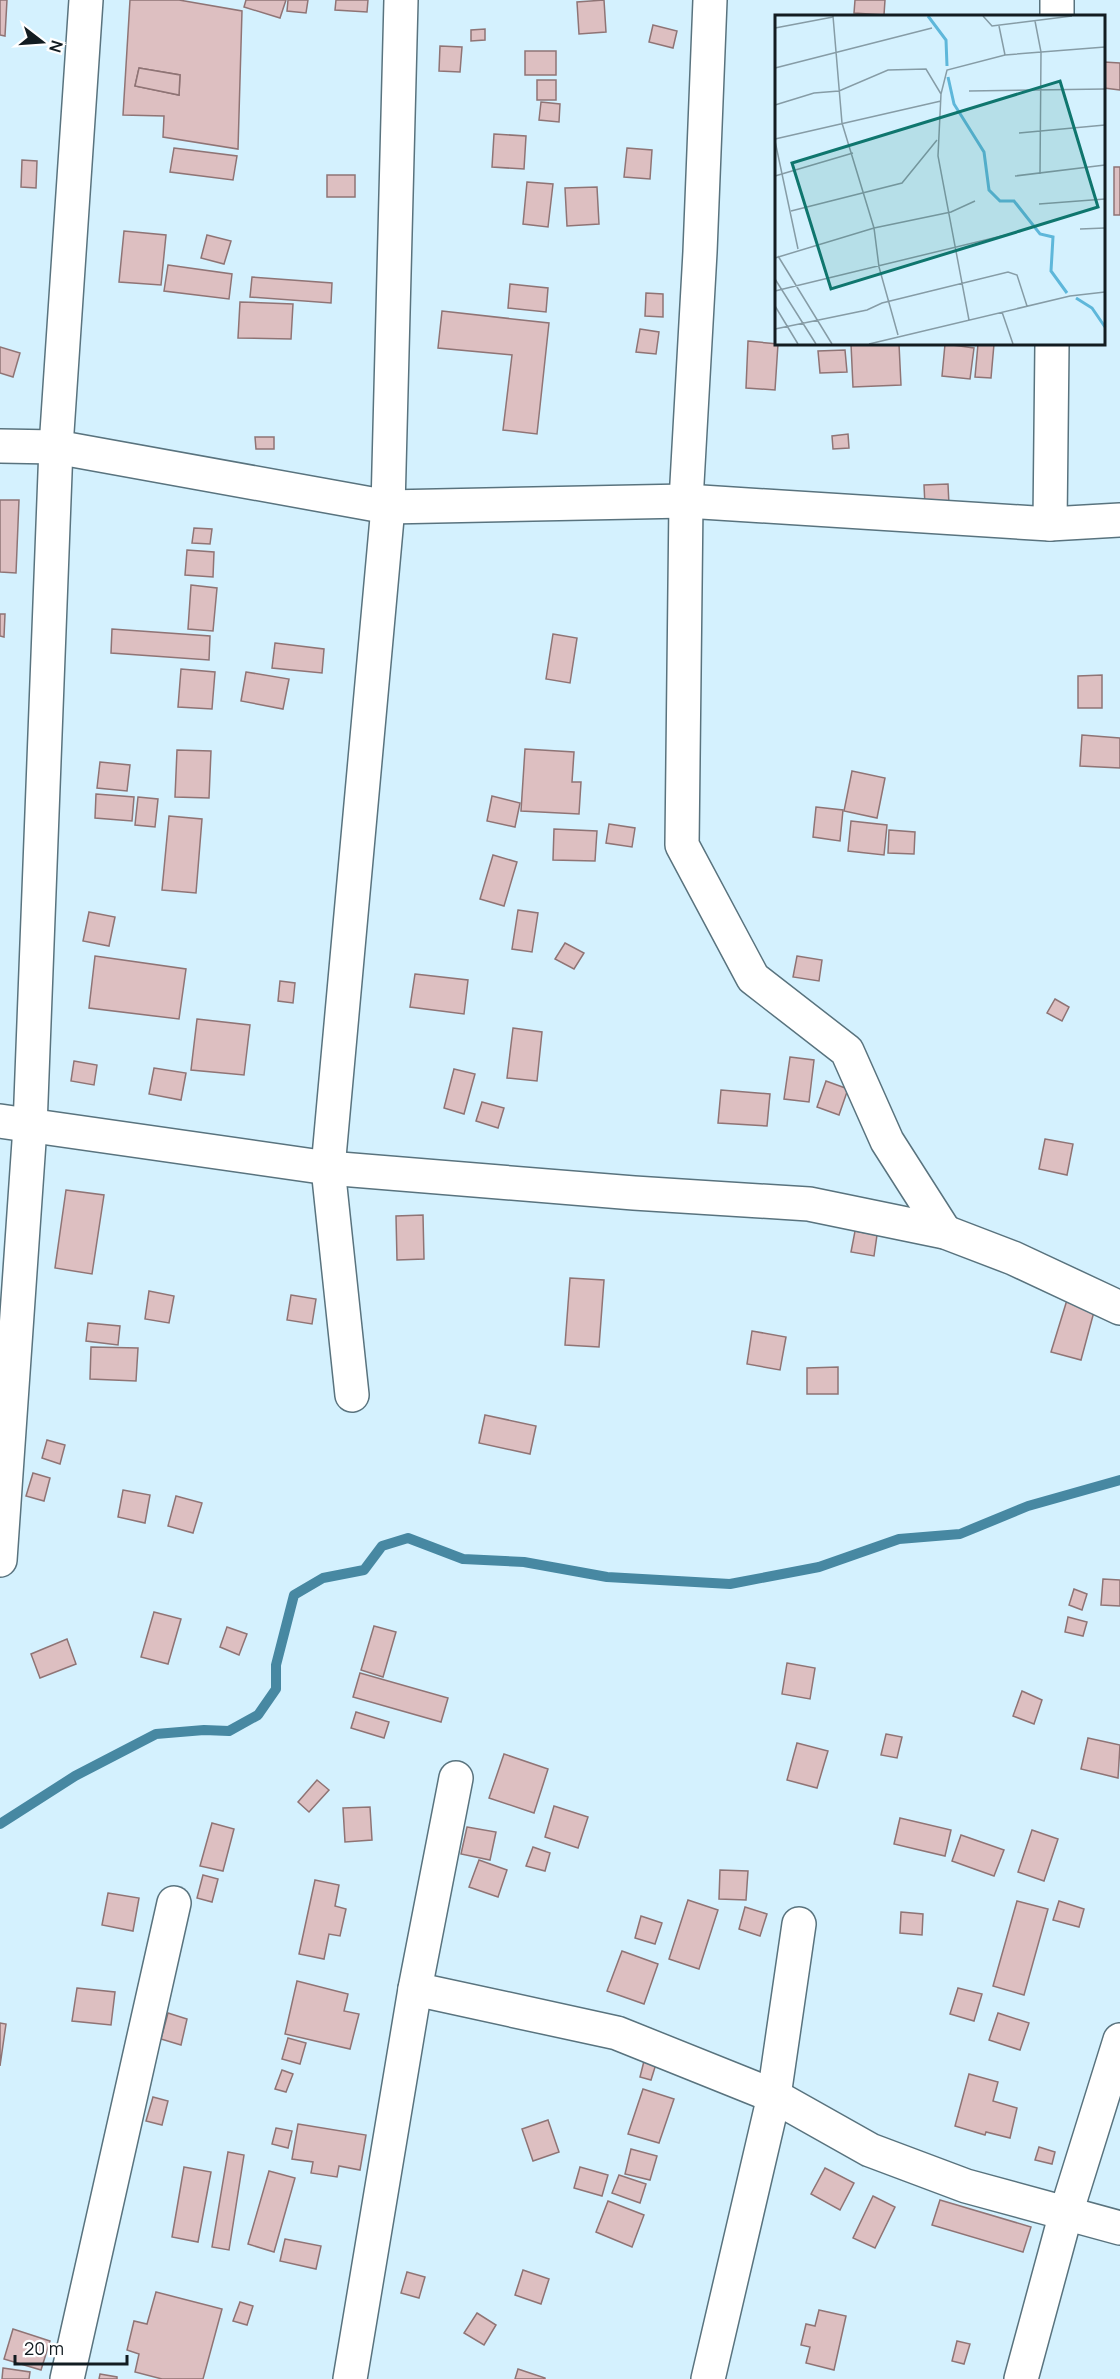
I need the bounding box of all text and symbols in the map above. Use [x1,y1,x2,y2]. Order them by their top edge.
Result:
north arrow [12,12,72,72]
inset map [775,15,1105,345]
text: N [44,38,69,55]
scale bar [15,2328,128,2366]
text: 20 m [24,2336,64,2360]

